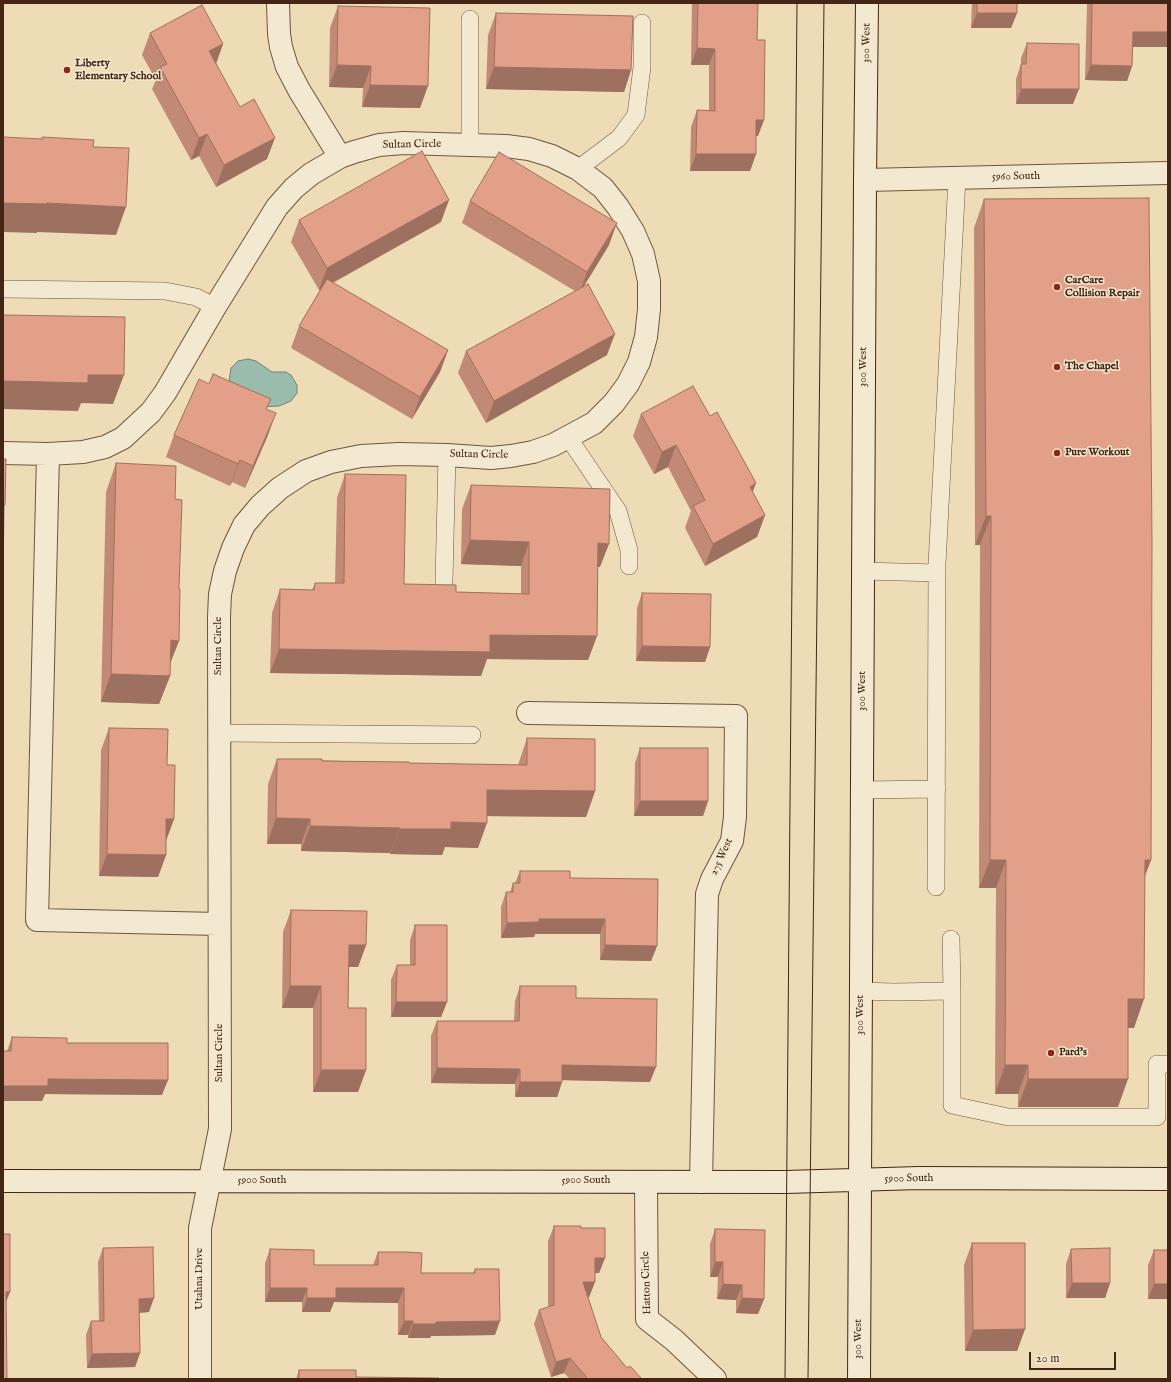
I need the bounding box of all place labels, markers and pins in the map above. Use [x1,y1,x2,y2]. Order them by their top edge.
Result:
place label: Liberty Elementary School [75,57,161,83]
marker: Liberty Elementary School [62,65,72,75]
place label: CarCare Collision Repair [1065,274,1140,300]
marker: CarCare Collision Repair [1052,282,1062,292]
place label: The Chapel [1065,360,1119,374]
marker: The Chapel [1052,362,1062,372]
place label: Pure Workout [1065,446,1130,460]
marker: Pure Workout [1052,448,1062,458]
place label: Pard's [1059,1046,1087,1060]
marker: Pard's [1046,1048,1056,1058]

